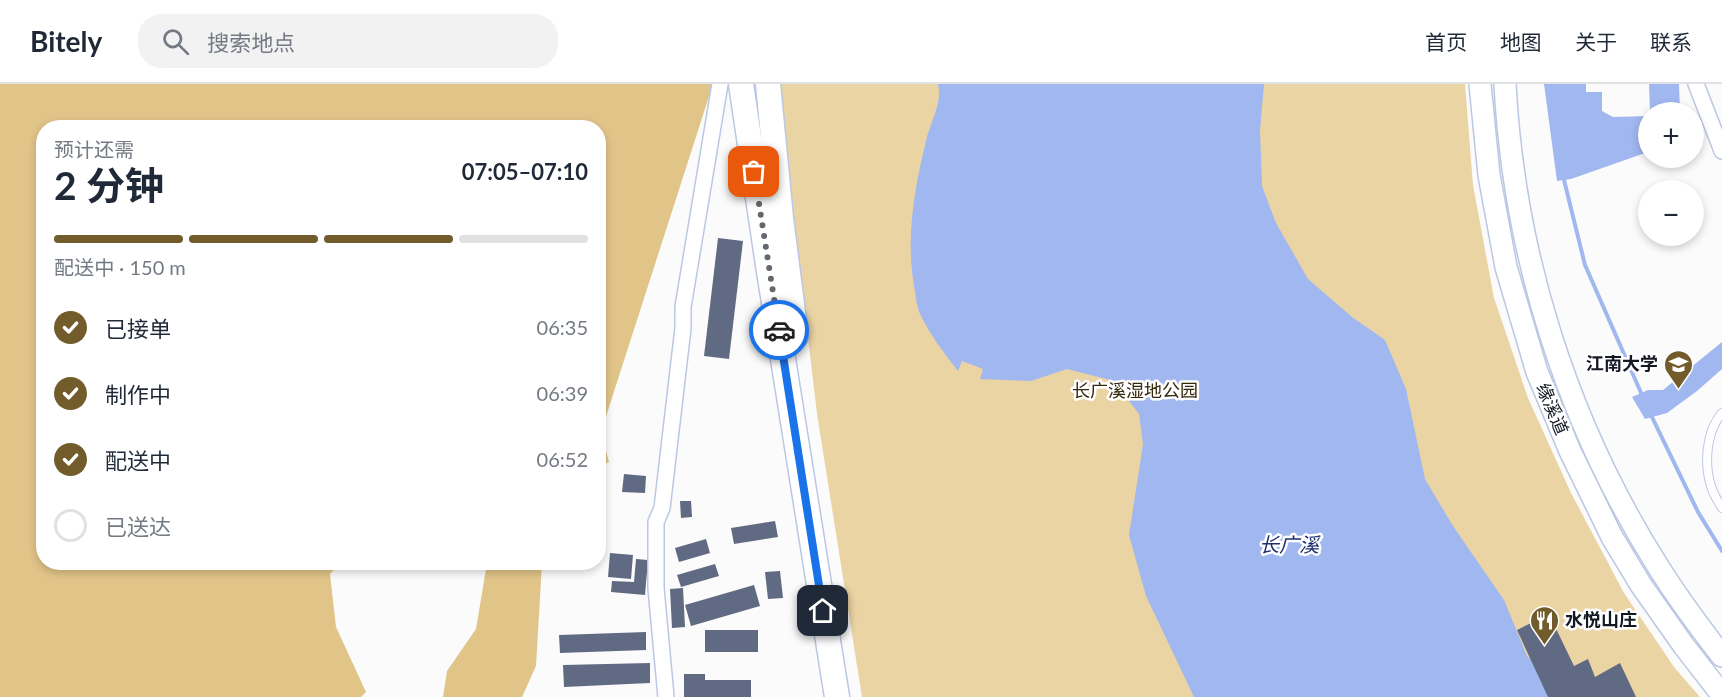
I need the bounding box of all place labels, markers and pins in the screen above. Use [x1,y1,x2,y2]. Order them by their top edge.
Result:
pin [728,146,779,197]
school or university icon: 江南大学 [1663,348,1695,390]
place label: 江南大学 [1586,352,1658,374]
pin [797,585,848,636]
restaurant icon: 水悦山庄 [1528,604,1560,646]
place label: 水悦山庄 [1565,608,1637,630]

